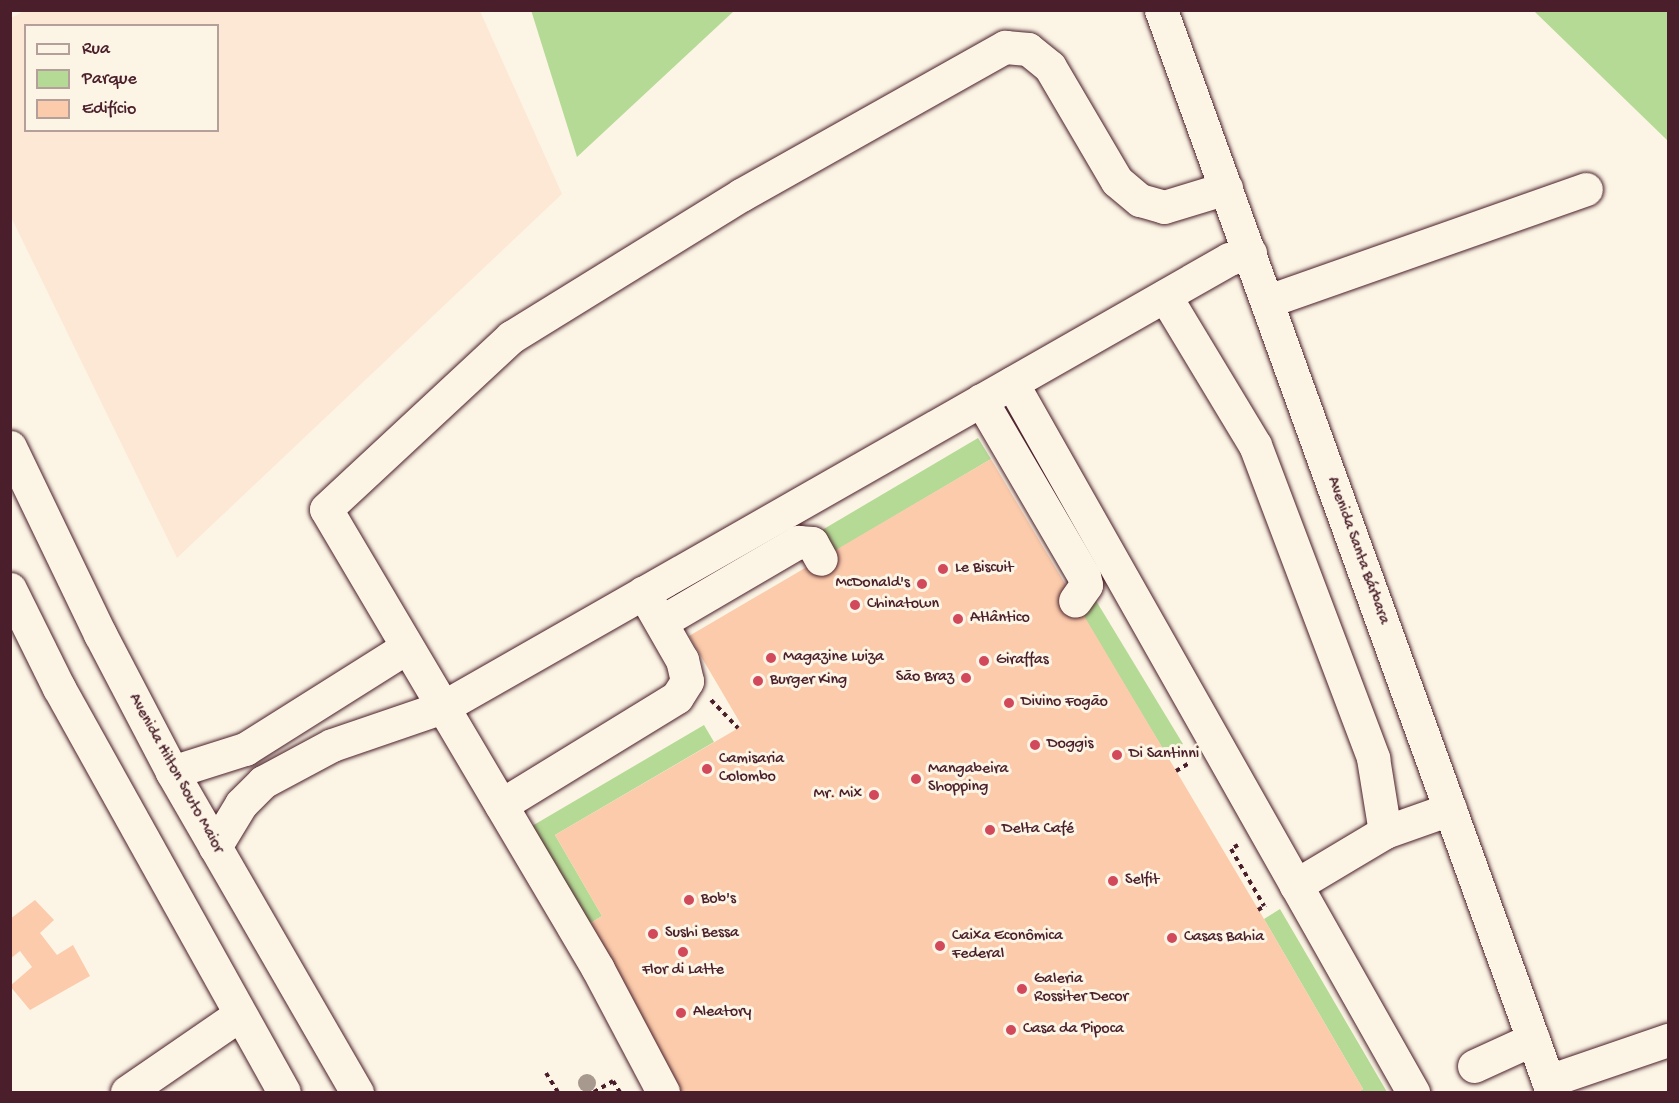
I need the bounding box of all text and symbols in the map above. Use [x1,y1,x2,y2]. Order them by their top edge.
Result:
legend [24,24,219,132]
text: Rua [82,39,110,60]
text: Parque [82,69,137,90]
text: Edifício [82,99,136,120]
street label: Avenida Santa Bárbara [1321,475,1393,627]
place label: Le Biscuit [955,559,1013,579]
marker: Le Biscuit [936,562,950,576]
place label: McDonald's [835,574,910,594]
marker: McDonald's [915,577,929,591]
place label: Chinatown [867,595,939,615]
marker: Chinatown [848,598,862,612]
place label: Atlântico [970,609,1030,629]
marker: Atlântico [951,612,965,626]
place label: Magazine Luiza [783,648,884,668]
marker: Magazine Luiza [764,651,778,665]
place label: Giraffas [996,651,1049,671]
marker: Giraffas [977,654,991,668]
place label: São Braz [896,668,954,688]
place label: Burger King [770,671,847,691]
marker: São Braz [959,671,973,685]
marker: Burger King [751,674,765,688]
street label: Avenida Hilton Souto Maior [123,691,227,857]
place label: Divino Fogão [1021,693,1108,713]
marker: Divino Fogão [1002,696,1016,710]
place label: Doggis [1047,735,1093,755]
marker: Doggis [1028,738,1042,752]
place label: Di Santinni [1129,745,1199,765]
marker: Di Santinni [1110,748,1124,762]
place label: Camisaria Colombo [719,750,784,788]
place label: Mangabeira Shopping [928,760,1008,798]
marker: Camisaria Colombo [700,762,714,776]
marker: Mangabeira Shopping [909,772,923,786]
place label: Mr. Mix [813,785,862,805]
marker: Mr. Mix [867,788,881,802]
place label: Delta Café [1002,820,1074,840]
marker: Delta Café [983,823,997,837]
place label: Selfit [1125,871,1159,891]
marker: Selfit [1106,874,1120,888]
place label: Bob's [701,890,736,910]
marker: Bob's [682,893,696,907]
place label: Sushi Bessa [665,924,739,944]
marker: Sushi Bessa [646,927,660,941]
place label: Caixa Econômica Federal [952,927,1063,965]
place label: Casas Bahia [1184,928,1264,948]
marker: Casas Bahia [1165,931,1179,945]
marker: Caixa Econômica Federal [933,939,947,953]
marker: Flor di Latte [676,945,690,959]
place label: Flor di Latte [642,961,724,981]
place label: Galeria Rossiter Decor [1034,970,1128,1008]
marker: Galeria Rossiter Decor [1015,982,1029,996]
place label: Aleatory [693,1003,751,1023]
marker: Aleatory [674,1006,688,1020]
place label: Casa da Pipoca [1023,1020,1124,1040]
marker: Casa da Pipoca [1004,1023,1018,1037]

